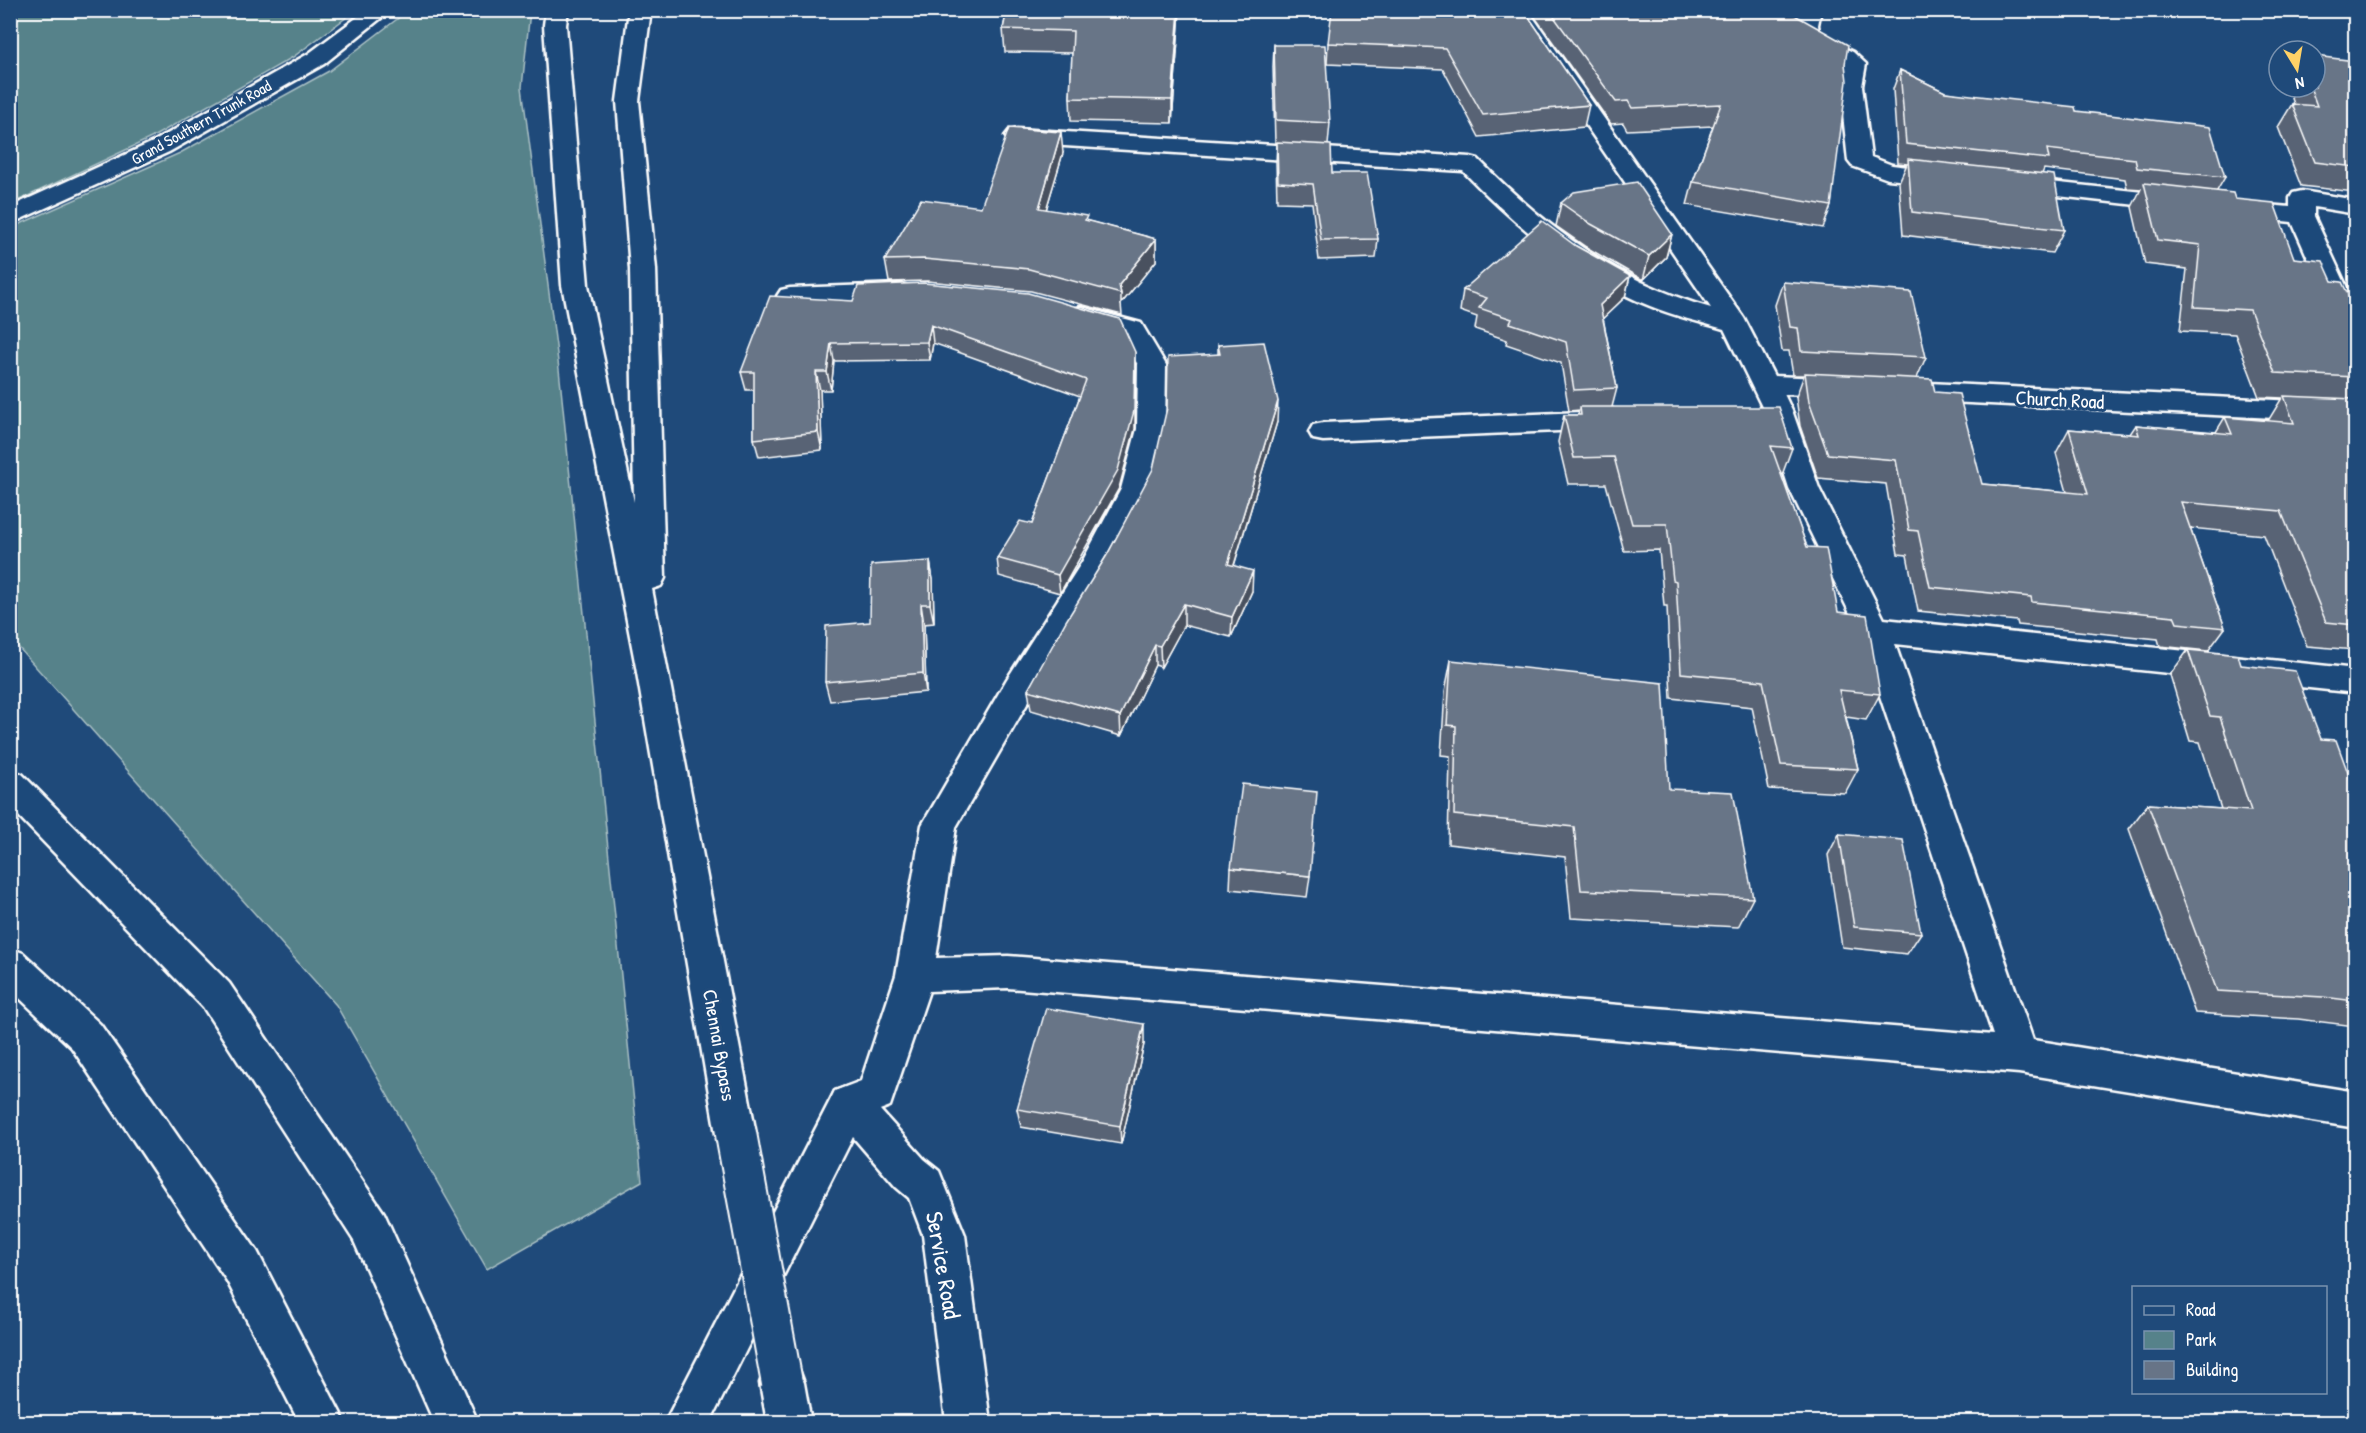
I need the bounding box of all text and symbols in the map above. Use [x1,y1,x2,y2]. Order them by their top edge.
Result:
north arrow [2267,39,2327,99]
text: N [2293,72,2306,95]
street label: Grand Southern Trunk Road [127,74,275,170]
street label: Church Road [2015,383,2105,415]
street label: Chennai Bypass [697,987,743,1103]
street label: Service Road [919,1209,969,1321]
legend [2132,1286,2327,1394]
text: Road [2186,1297,2216,1322]
text: Park [2186,1327,2217,1352]
text: Building [2186,1357,2238,1382]

